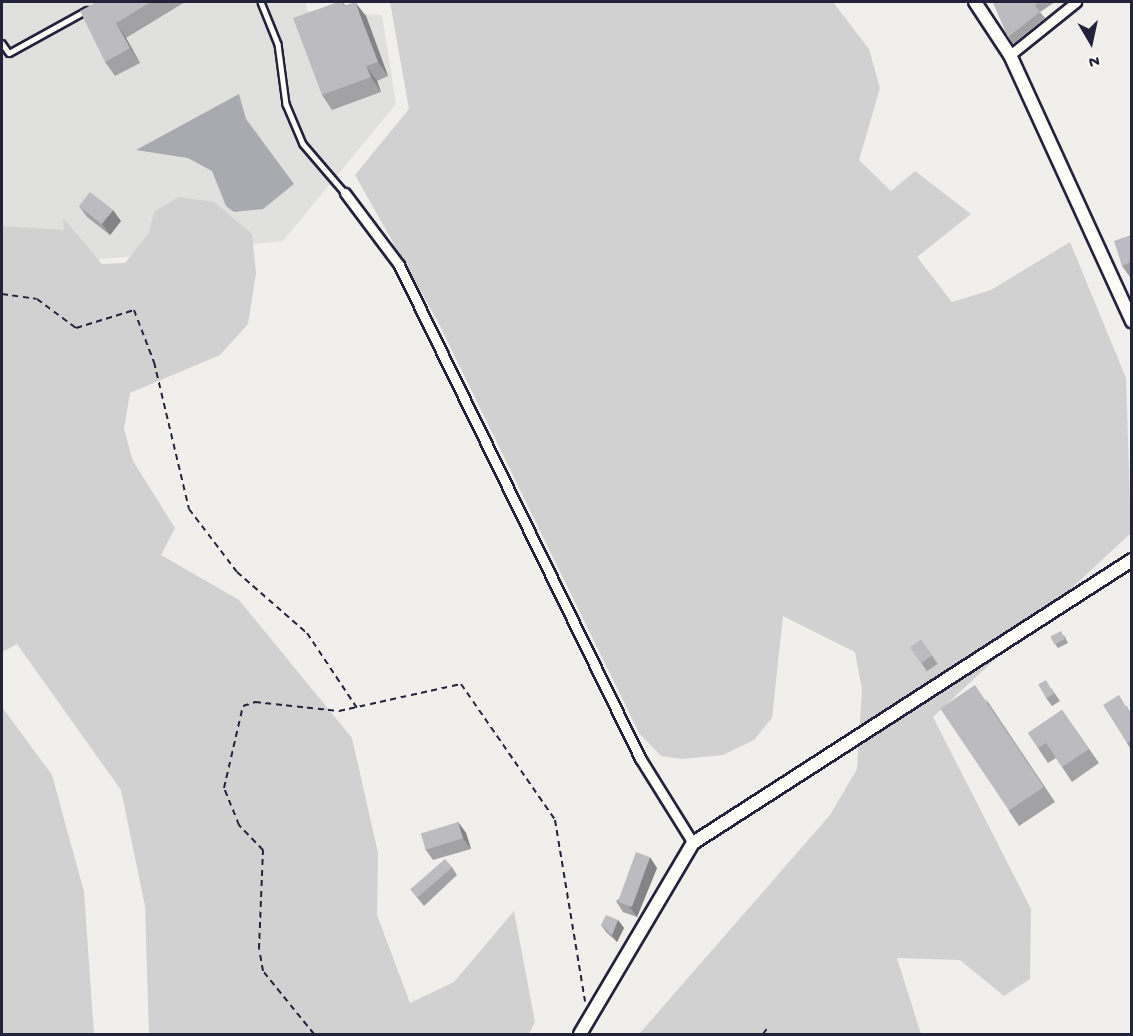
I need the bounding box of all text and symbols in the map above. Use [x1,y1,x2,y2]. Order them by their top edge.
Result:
north arrow [1061,12,1121,72]
text: N [1087,50,1101,70]

